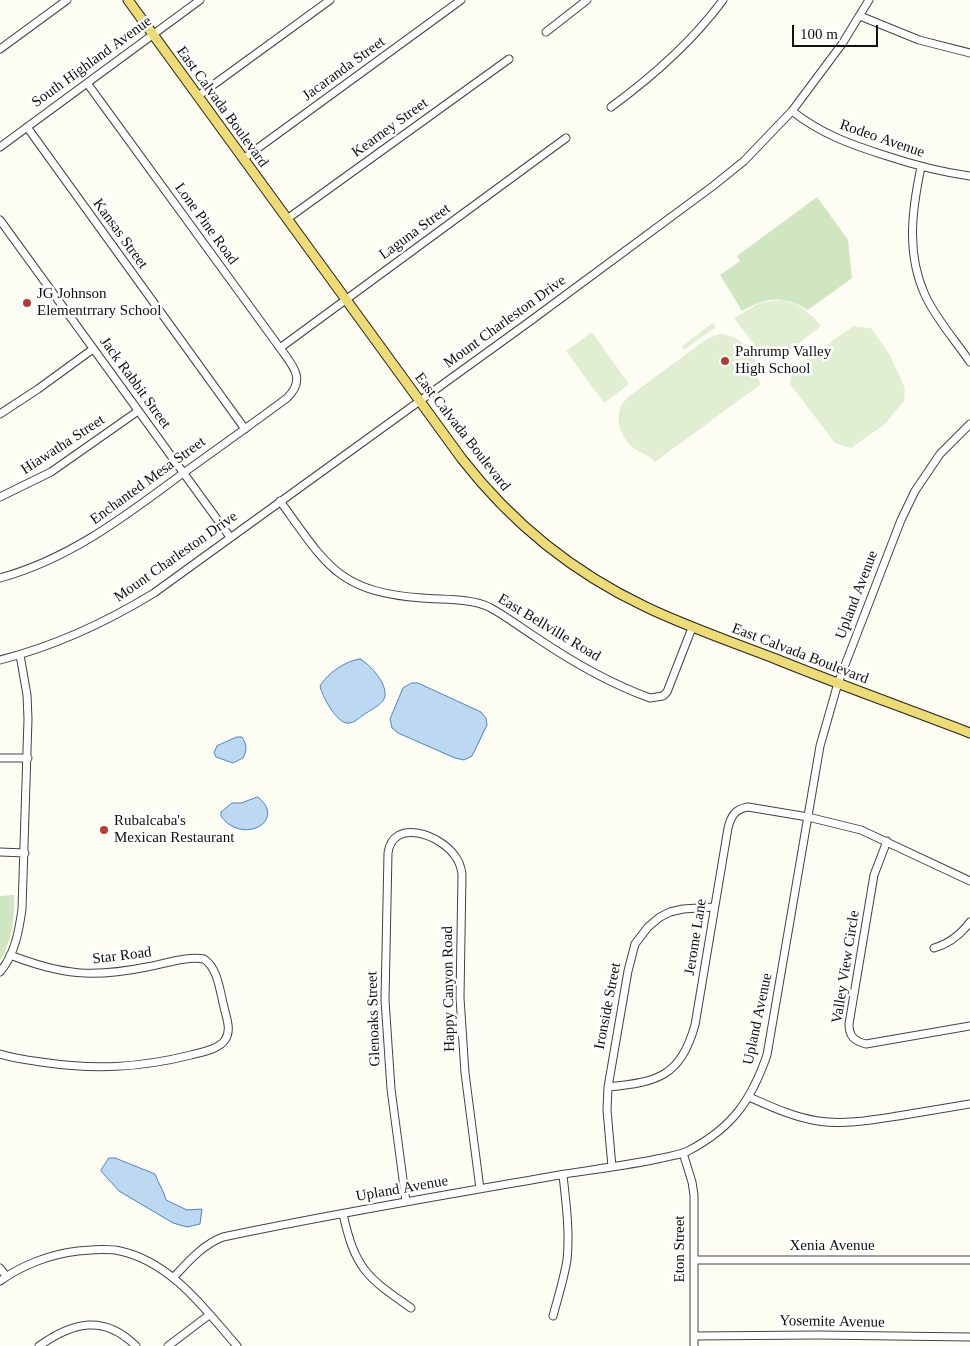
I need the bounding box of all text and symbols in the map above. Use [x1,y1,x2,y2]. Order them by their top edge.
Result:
street label: South Highland Avenue [29,12,155,112]
scale bar [795,15,881,47]
text: 100 m [800,26,838,42]
street label: Jacaranda Street [299,33,389,105]
street label: East Calvada Boulevard [172,43,272,171]
street label: Kearney Street [348,94,432,162]
street label: Rodeo Avenue [837,116,927,162]
street label: Lone Pine Road [170,180,242,268]
street label: Kansas Street [89,196,151,272]
street label: Laguna Street [376,200,454,264]
street label: Mount Charleston Drive [440,272,570,372]
place label: JG Johnson Elementrrary School [37,285,162,320]
marker: JG Johnson Elementrrary School [21,297,33,309]
street label: Jack Rabbit Street [96,334,174,432]
place label: Pahrump Valley High School [735,343,831,378]
marker: Pahrump Valley High School [719,355,731,367]
street label: East Calvada Boulevard [410,369,514,495]
street label: Hiawatha Street [18,411,108,479]
street label: Enchanted Mesa Street [87,433,209,529]
street label: Mount Charleston Drive [111,508,241,606]
street label: Upland Avenue [832,548,882,642]
street label: East Bellville Road [494,590,604,666]
street label: East Calvada Boulevard [729,620,871,688]
place label: Rubalcaba's Mexican Restaurant [114,812,234,847]
marker: Rubalcaba's Mexican Restaurant [98,824,110,836]
street label: Jerome Lane [681,898,711,976]
street label: Valley View Circle [828,909,864,1025]
street label: Happy Canyon Road [439,926,459,1052]
street label: Star Road [91,943,153,969]
street label: Ironside Street [591,961,625,1051]
street label: Glenoaks Street [363,971,385,1067]
street label: Upland Avenue [739,971,777,1067]
street label: Upland Avenue [354,1172,450,1206]
street label: Eton Street [671,1215,689,1283]
street label: Xenia Avenue [789,1237,875,1255]
street label: Yosemite Avenue [779,1312,885,1332]

